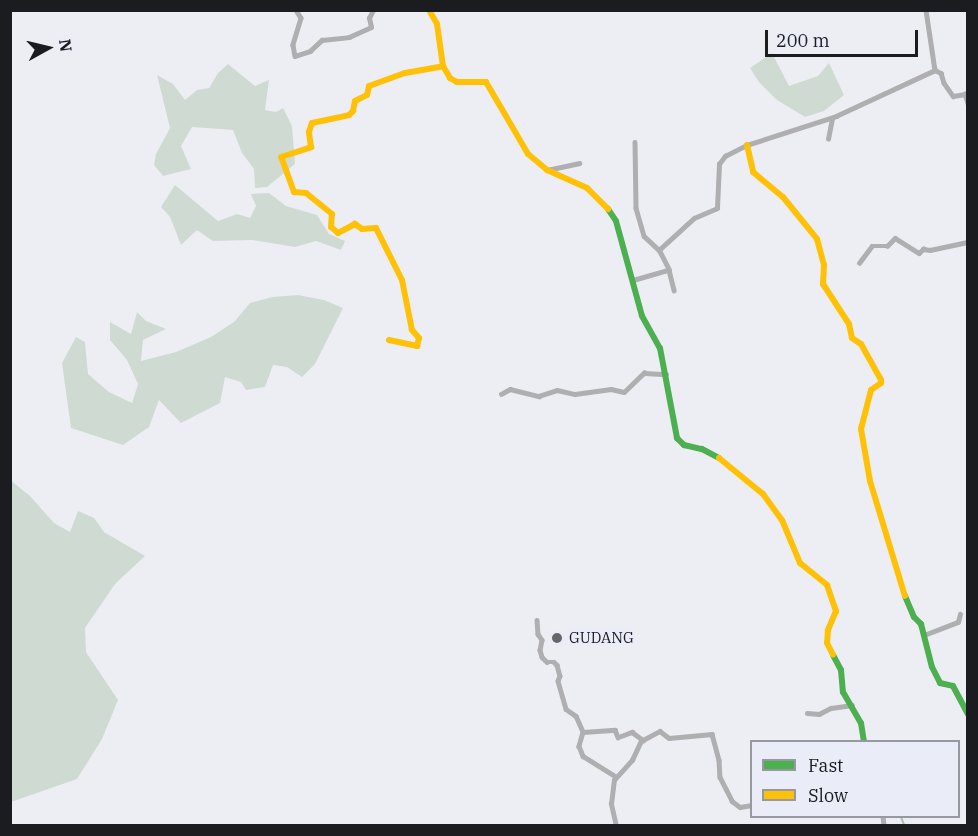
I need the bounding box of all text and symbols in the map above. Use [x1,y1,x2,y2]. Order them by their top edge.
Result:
north arrow [18,18,78,78]
scale bar [768,18,921,56]
text: 200 m [776,29,830,52]
text: N [55,38,77,53]
place label: GUDANG [569,629,634,647]
marker: GUDANG [550,631,564,645]
legend [750,740,960,818]
text: Fast [808,754,843,777]
text: Slow [808,784,848,807]

